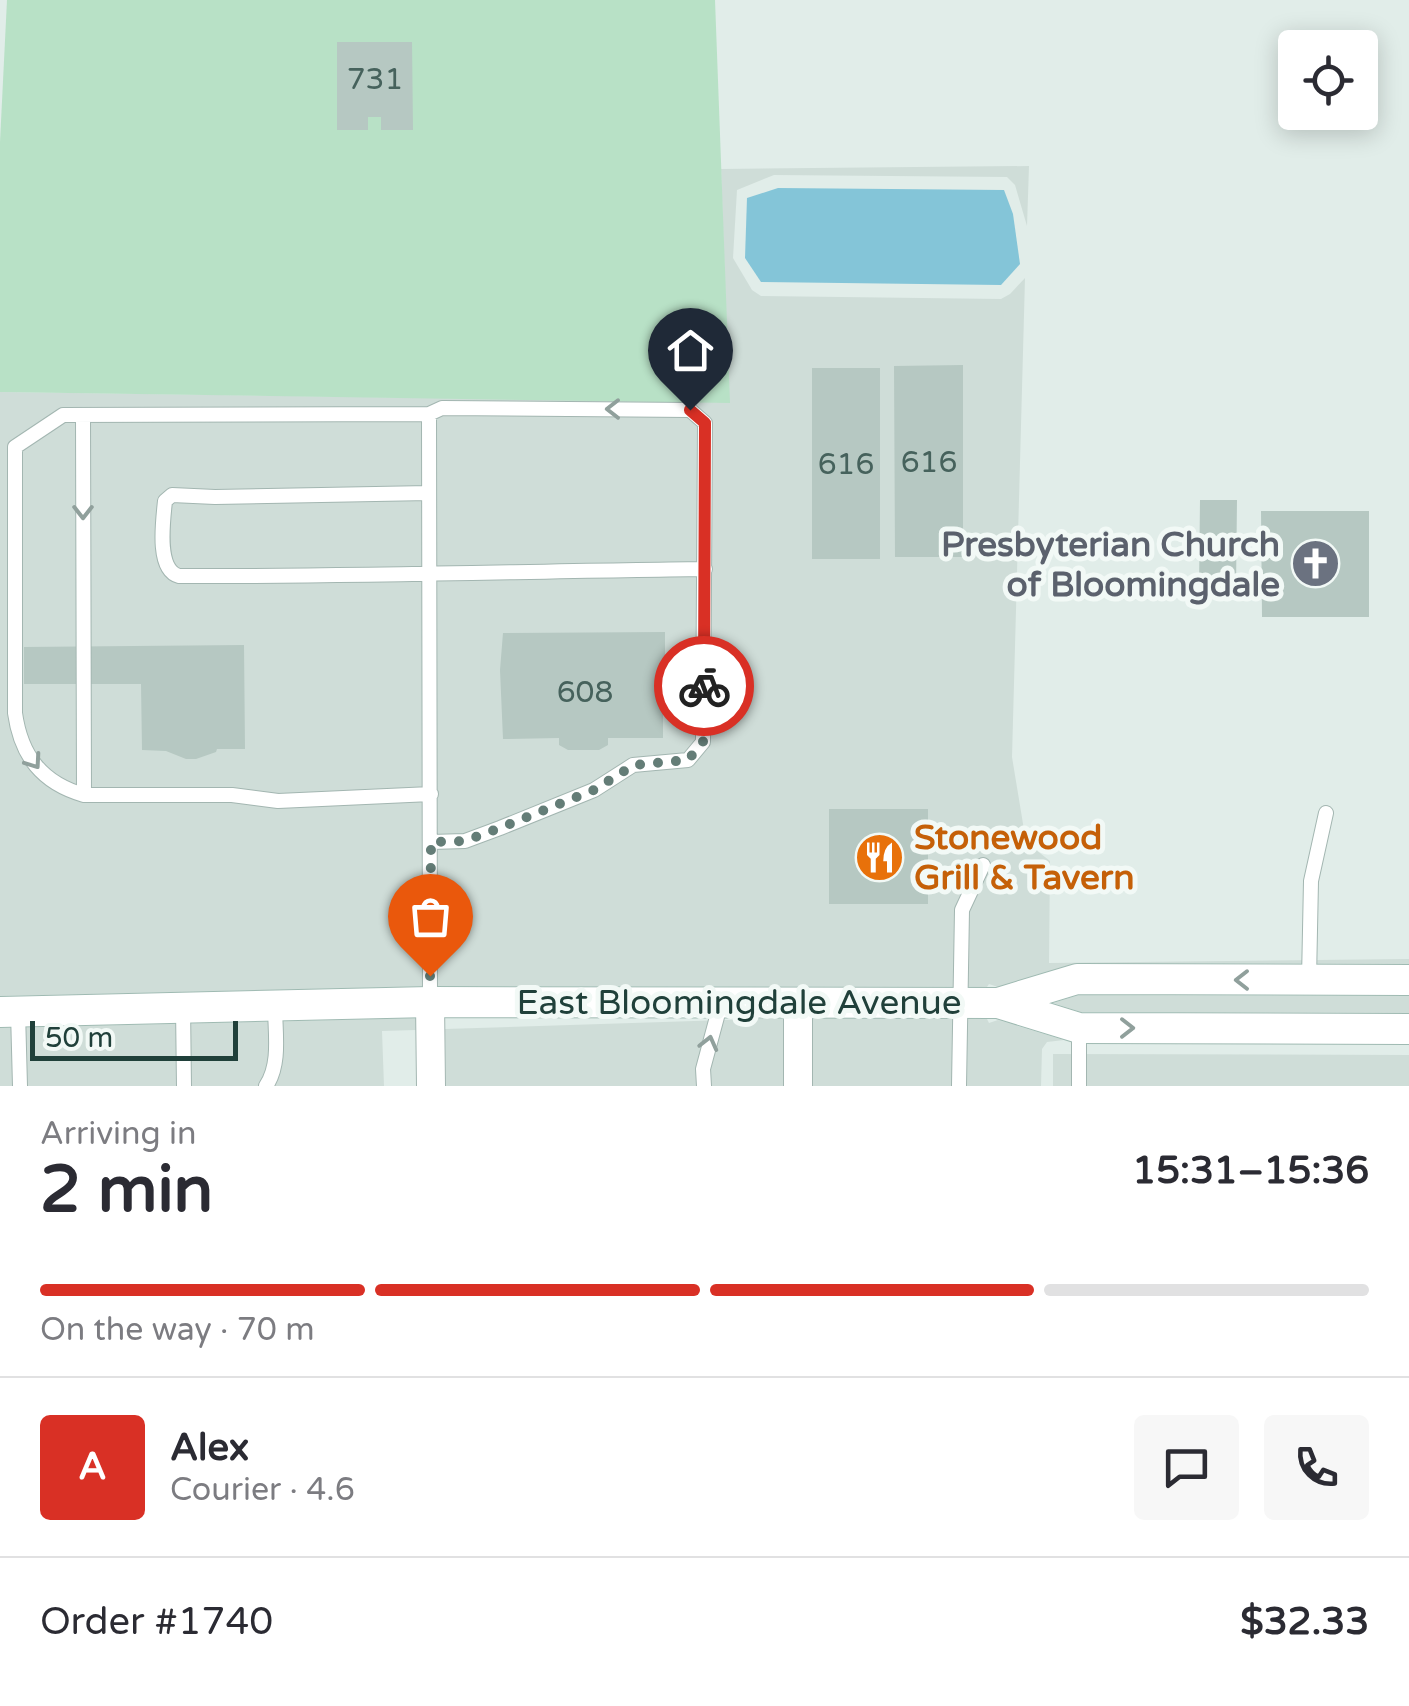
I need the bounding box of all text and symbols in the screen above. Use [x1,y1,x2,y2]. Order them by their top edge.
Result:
map controls [1278,30,1378,130]
button: locate [1278,30,1378,130]
house number: 731 [347,61,403,98]
pin [648,308,733,411]
icon: home [663,323,718,378]
one-way arrow [604,399,620,420]
house number: 616 [901,444,957,481]
house number: 616 [818,446,874,483]
one-way arrow [72,506,94,521]
place label: Presbyterian Church of Bloomingdale [941,524,1280,606]
church icon: Presbyterian Church of Bloomingdale [1289,538,1341,590]
courier [654,636,754,736]
icon: bike [677,659,732,714]
house number: 608 [557,674,613,711]
one-way arrow [22,751,40,770]
place label: Stonewood Grill & Tavern [914,817,1135,899]
restaurant icon: Stonewood Grill & Tavern [853,831,905,883]
pin [388,874,473,977]
icon: bag [403,889,458,944]
one-way arrow [1233,969,1248,991]
street label: East Bloomingdale Avenue [516,982,962,1024]
scale bar [30,1016,238,1060]
one-way arrow [1120,1017,1136,1039]
text: 50 m [45,1021,113,1055]
one-way arrow [698,1035,719,1052]
text: Arriving in [40,1115,197,1153]
text: 15:31–15:36 [1132,1148,1369,1194]
text: 2 min [40,1151,213,1230]
text: On the way · 70 m [40,1311,315,1349]
button: chat [1134,1415,1239,1520]
button: phone [1264,1415,1369,1520]
text: Alex [170,1425,249,1471]
text: A [78,1444,107,1490]
text: Courier · 4.6 [170,1471,355,1509]
text: Order #1740 [40,1599,273,1645]
text: $32.33 [1240,1599,1369,1645]

